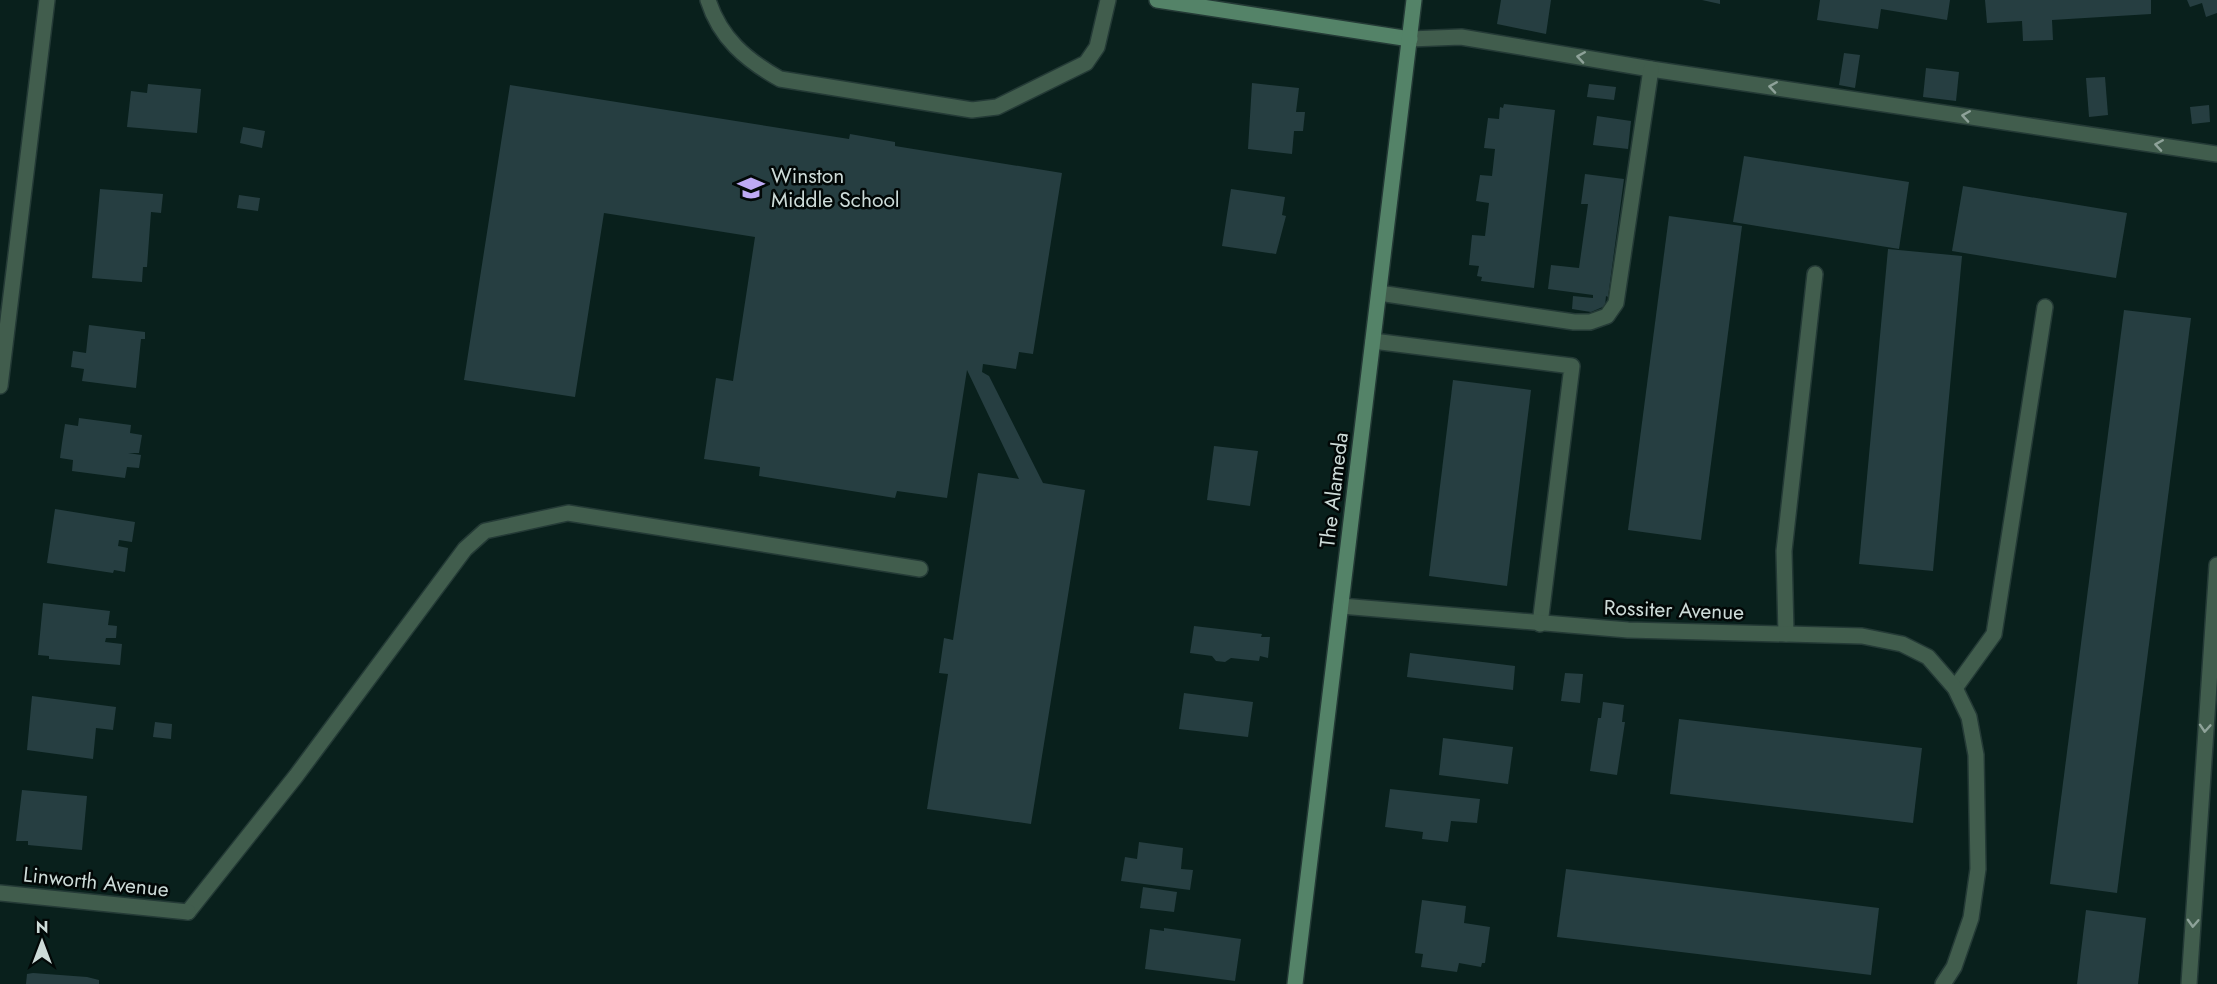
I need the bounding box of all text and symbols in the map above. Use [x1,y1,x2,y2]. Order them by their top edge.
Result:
one-way arrow [1576,51,1586,64]
one-way arrow [1769,81,1779,94]
one-way arrow [1962,110,1972,123]
one-way arrow [2155,139,2165,152]
place label: Winston Middle School [771,161,900,215]
school or university icon: Winston Middle School [736,173,766,203]
street label: The Alameda [1312,431,1356,549]
street label: Rossiter Avenue [1603,593,1745,627]
one-way arrow [2199,724,2212,733]
street label: Linworth Avenue [22,859,170,905]
north arrow [12,912,72,972]
text: N [36,916,48,939]
one-way arrow [2186,918,2199,927]

